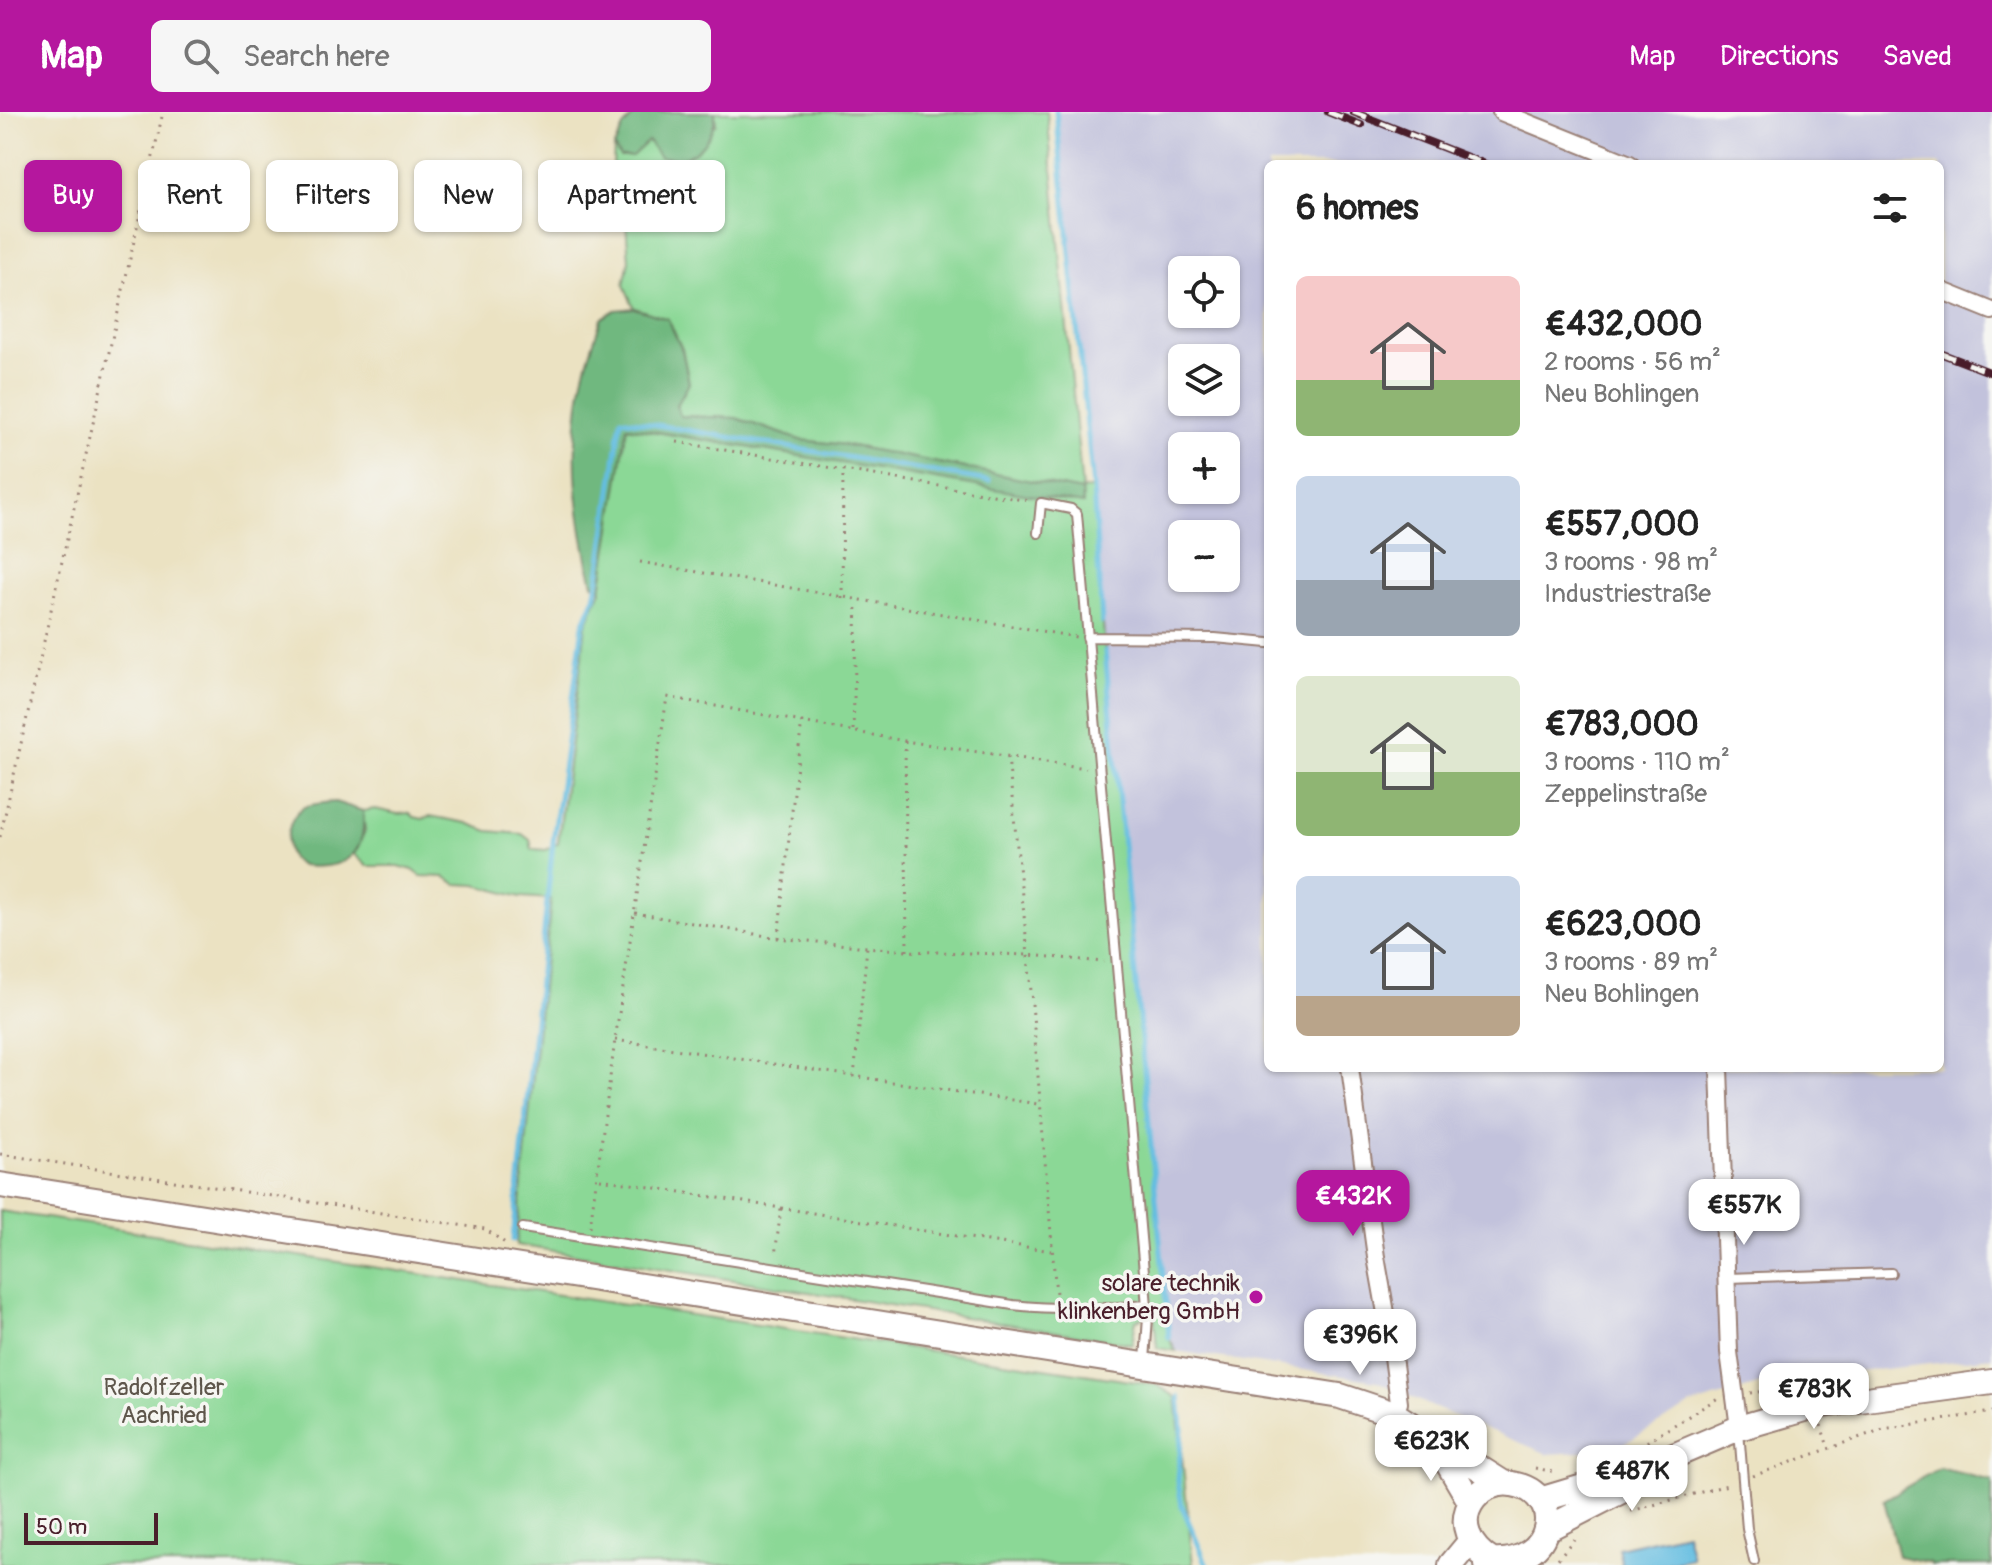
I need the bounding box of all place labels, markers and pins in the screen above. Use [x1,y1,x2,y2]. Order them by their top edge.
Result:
pin: €432K [1297,1170,1409,1238]
pin: €557K [1688,1179,1800,1247]
place label: solare technik klinkenberg GmbH [1058,1269,1240,1326]
marker: solare technik klinkenberg GmbH [1247,1288,1265,1306]
pin: €396K [1304,1309,1416,1377]
pin: €783K [1758,1363,1870,1431]
pin: €623K [1375,1415,1487,1483]
pin: €487K [1576,1445,1688,1513]

